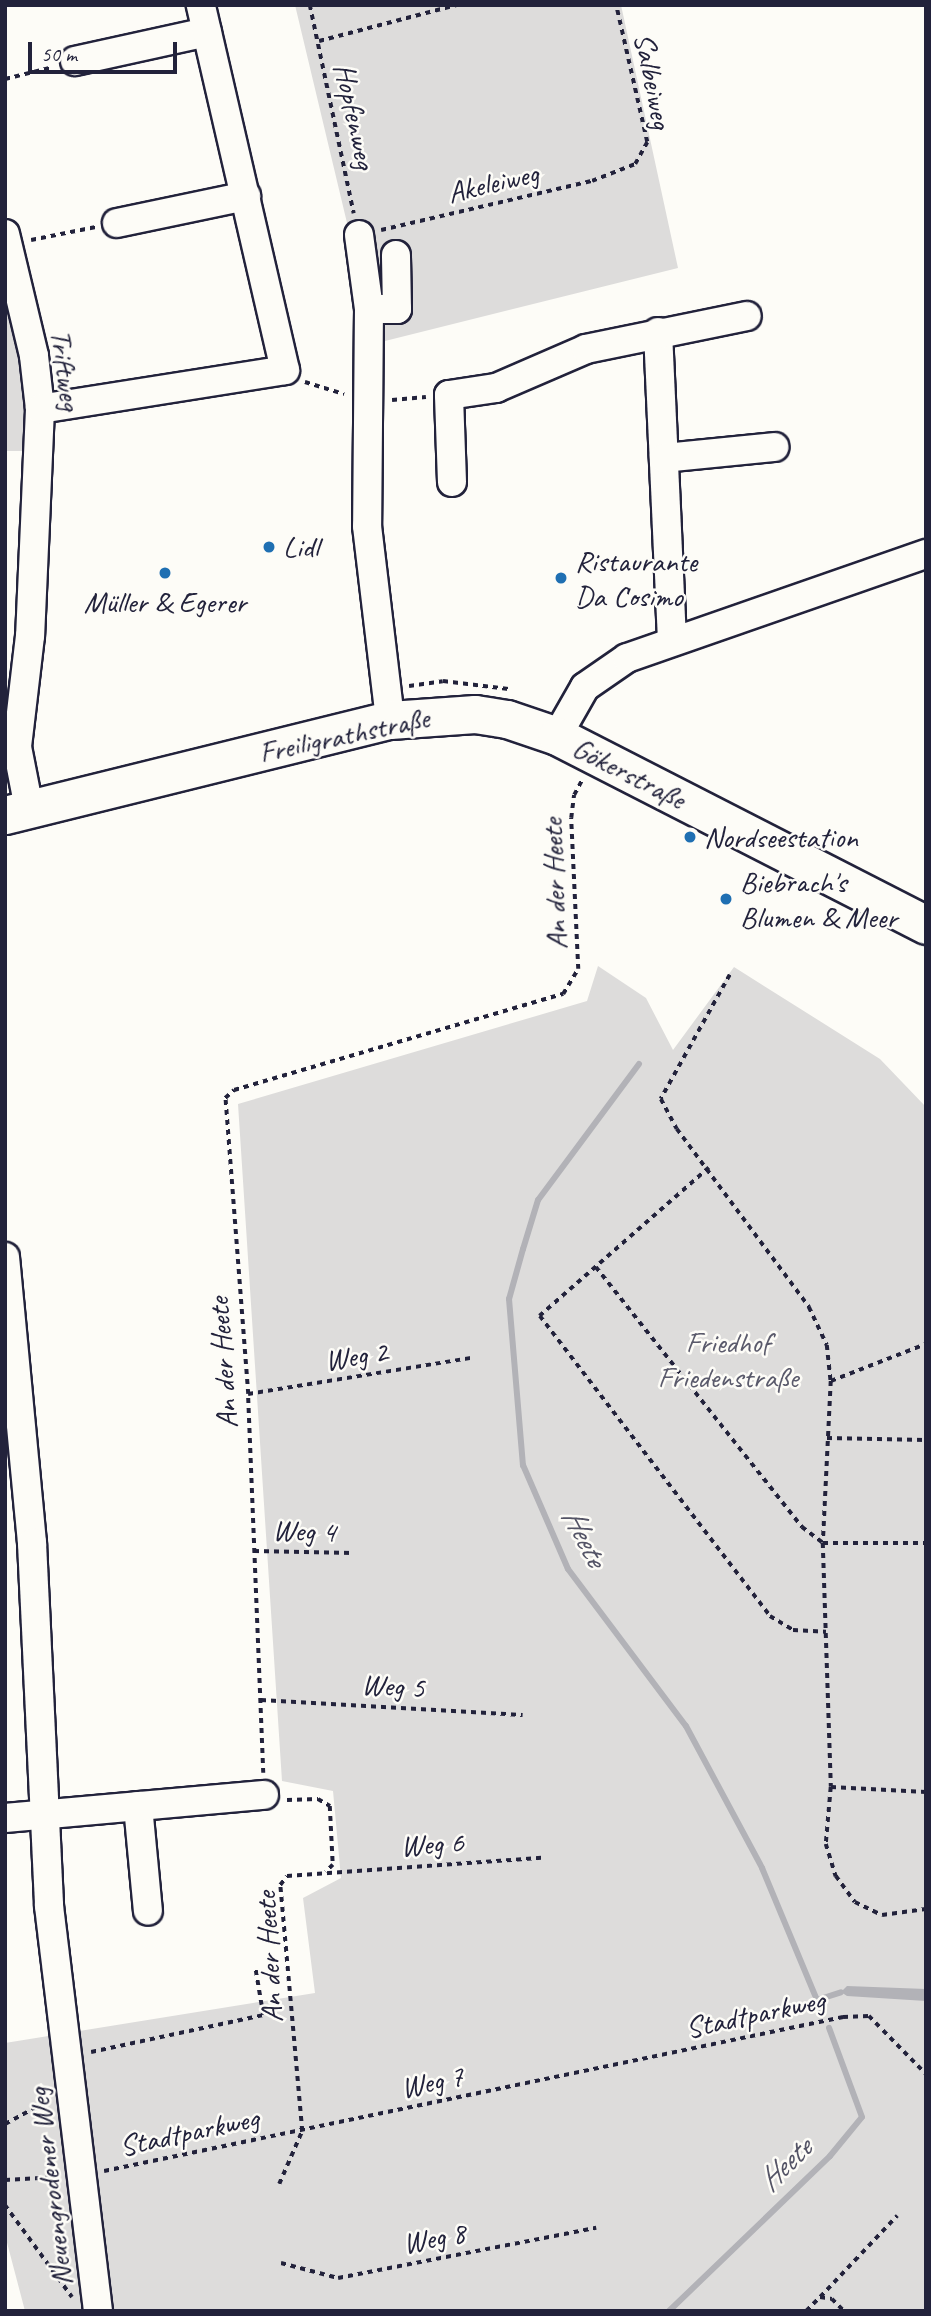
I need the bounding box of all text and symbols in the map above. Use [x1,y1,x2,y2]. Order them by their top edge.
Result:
scale bar [32,28,180,72]
street label: Salbeiweg [626,30,680,132]
text: 50 m [41,41,77,67]
street label: Hopfenweg [326,60,384,172]
street label: Akeleiweg [444,155,542,211]
street label: Triftweg [43,327,89,413]
place label: Lidl [283,529,319,565]
marker: Lidl [261,539,277,555]
place label: Ristaurante Da Cosimo [575,543,697,614]
marker: Müller & Egerer [157,565,173,581]
marker: Ristaurante Da Cosimo [553,570,569,586]
place label: Müller & Egerer [84,584,246,620]
street label: Freiligrathstraße [256,699,432,771]
street label: Gökerstraße [567,729,691,817]
street label: An der Heete [534,818,574,950]
place label: Nordseestation [704,819,858,855]
marker: Nordseestation [682,829,698,845]
place label: Biebrach's Blumen & Meer [740,864,897,934]
marker: Biebrach's Blumen & Meer [718,891,734,907]
street label: An der Heete [200,1296,246,1430]
park label: Friedhof Friedenstraße [658,1324,798,1394]
street label: Weg 2 [322,1333,390,1379]
water label: Heete [553,1502,615,1572]
street label: Weg 4 [272,1512,336,1550]
street label: Weg 5 [361,1666,425,1706]
street label: Weg 6 [399,1824,465,1864]
street label: An der Heete [248,1891,290,2023]
street label: Stadtparkweg [682,1982,828,2046]
street label: Weg 7 [397,2058,467,2106]
street label: Neuengrodener Weg [20,2086,80,2288]
street label: Stadtparkweg [116,2100,262,2164]
water label: Heete [750,2130,820,2200]
street label: Weg 8 [400,2214,468,2262]

